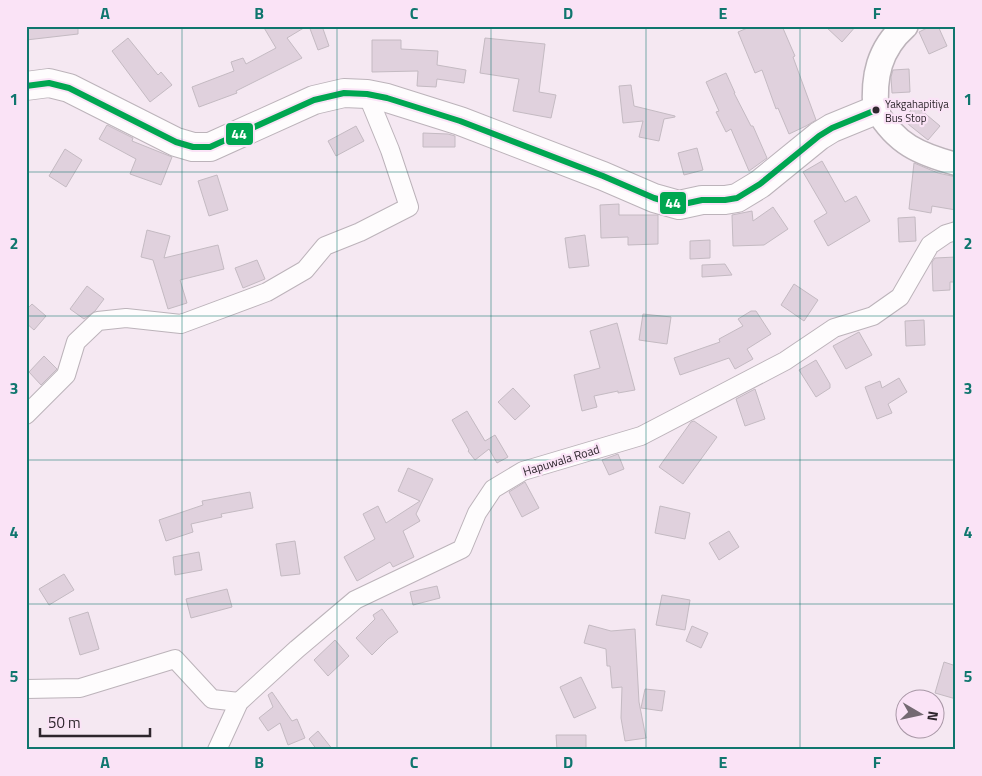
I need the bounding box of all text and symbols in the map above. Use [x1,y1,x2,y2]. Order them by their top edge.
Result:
text: A [100,1,110,25]
text: B [254,1,264,25]
text: C [410,1,419,25]
text: D [563,1,573,25]
text: E [719,1,728,25]
text: F [873,1,882,25]
text: 1 [10,87,18,111]
text: 1 [964,87,972,111]
place label: Yakgahapitiya Bus Stop [885,96,949,126]
marker: Yakgahapitiya Bus Stop [871,105,881,115]
line badge: 44 [225,122,254,146]
text: 44 [231,123,247,144]
line badge: 44 [659,191,687,215]
text: 44 [665,192,681,213]
text: 2 [10,231,18,255]
text: 2 [964,231,972,255]
text: 3 [10,376,18,400]
text: 3 [964,376,972,400]
street label: Hapuwala Road [520,439,602,481]
text: 4 [10,520,19,544]
text: 4 [964,520,973,544]
text: 5 [10,664,19,688]
text: 5 [964,664,973,688]
north arrow [894,688,944,738]
scale bar [40,706,150,738]
text: N [922,710,944,723]
text: 50 m [48,711,81,734]
text: A [100,750,110,774]
text: B [254,750,264,774]
text: C [410,750,419,774]
text: D [563,750,573,774]
text: E [719,750,728,774]
text: F [873,750,882,774]

